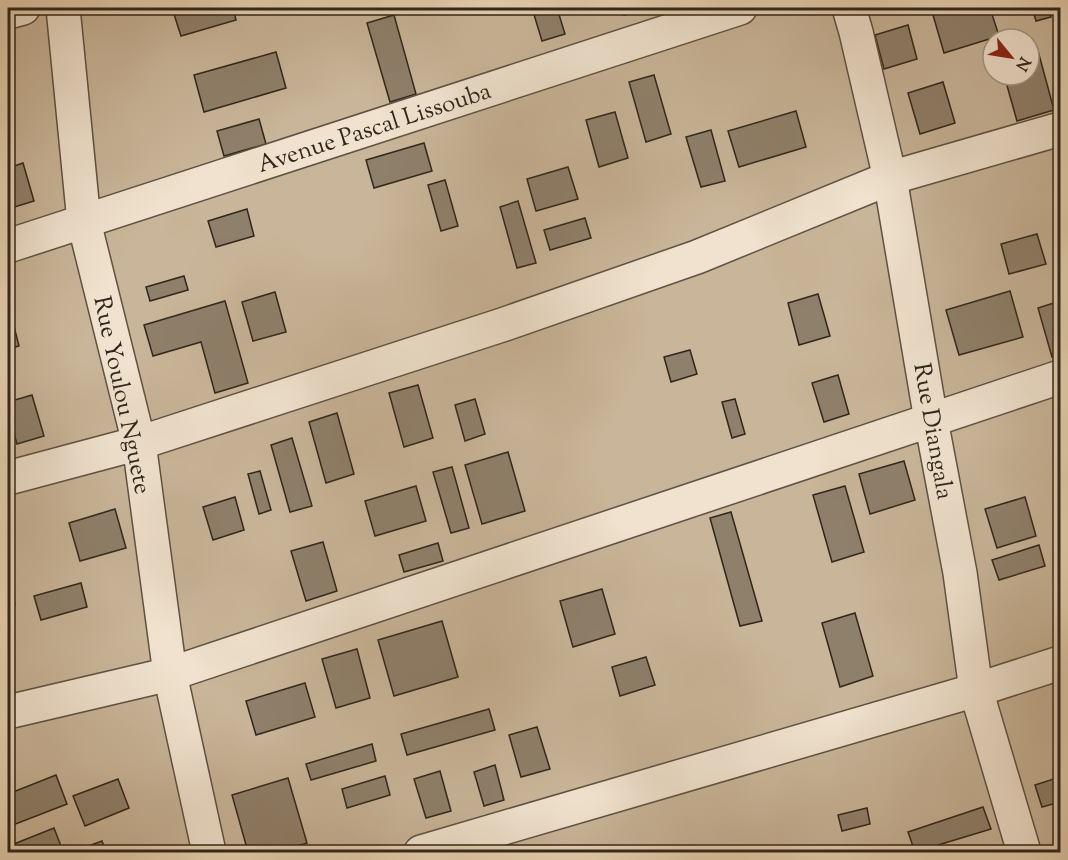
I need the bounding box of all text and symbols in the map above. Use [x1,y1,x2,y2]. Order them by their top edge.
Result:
north arrow [981,27,1041,87]
text: N [1009,52,1035,75]
street label: Avenue Pascal Lissouba [253,75,496,183]
street label: Rue Youlou Nguete [83,293,159,498]
street label: Rue Diangala [903,360,961,502]

